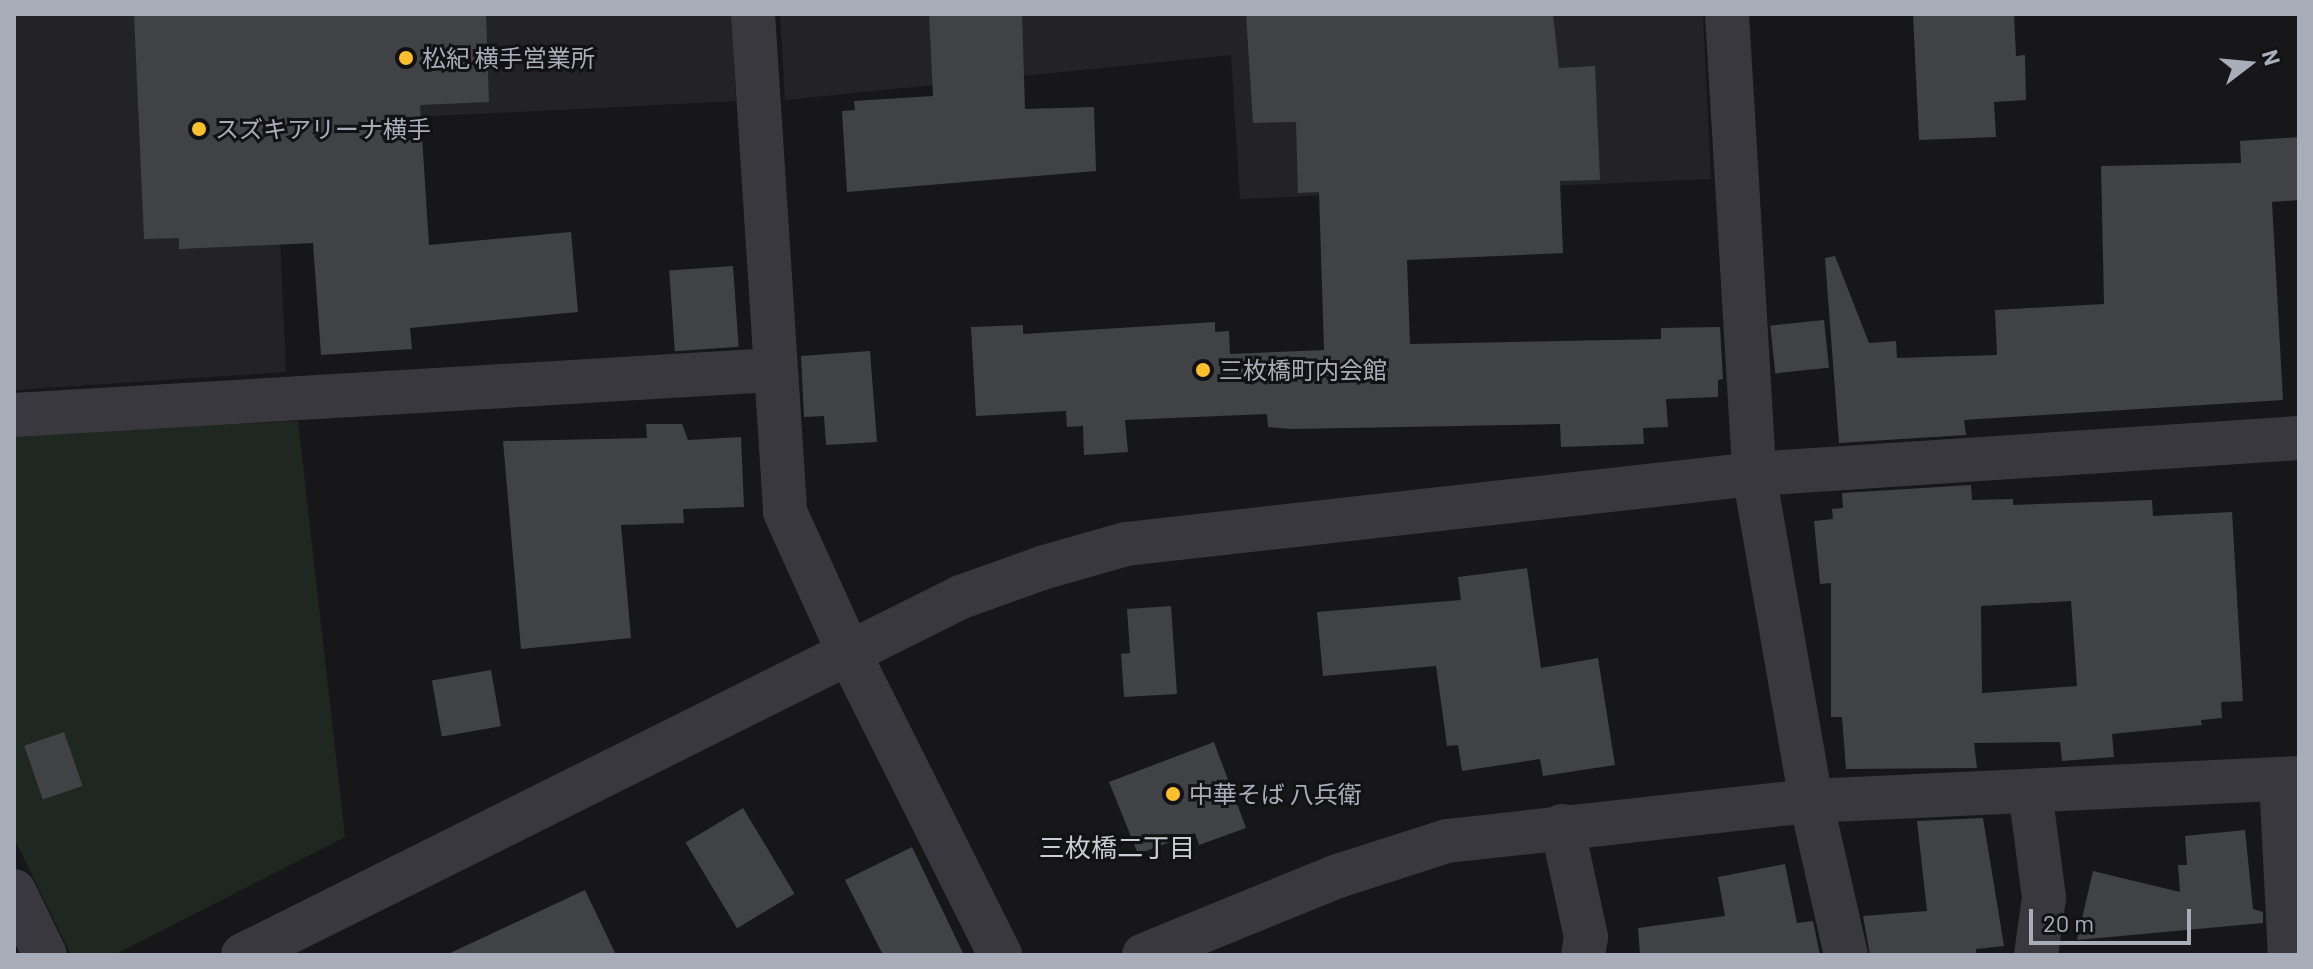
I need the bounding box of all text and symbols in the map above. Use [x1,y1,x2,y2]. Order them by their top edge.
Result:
north arrow [2209,24,2289,104]
place label: 松紀 横手営業所 [422,44,595,72]
text: N [2258,47,2287,68]
marker: 松紀 横手営業所 [397,49,415,67]
place label: スズキアリーナ横手 [215,115,431,143]
marker: スズキアリーナ横手 [190,120,208,138]
place label: 三枚橋町内会館 [1219,356,1387,384]
marker: 三枚橋町内会館 [1194,361,1212,379]
place label: 中華そば 八兵衛 [1189,780,1362,808]
marker: 中華そば 八兵衛 [1164,785,1182,803]
district label: 三枚橋二丁目 [1039,831,1195,863]
scale bar [2033,893,2195,943]
text: 20 m [2043,908,2094,937]

